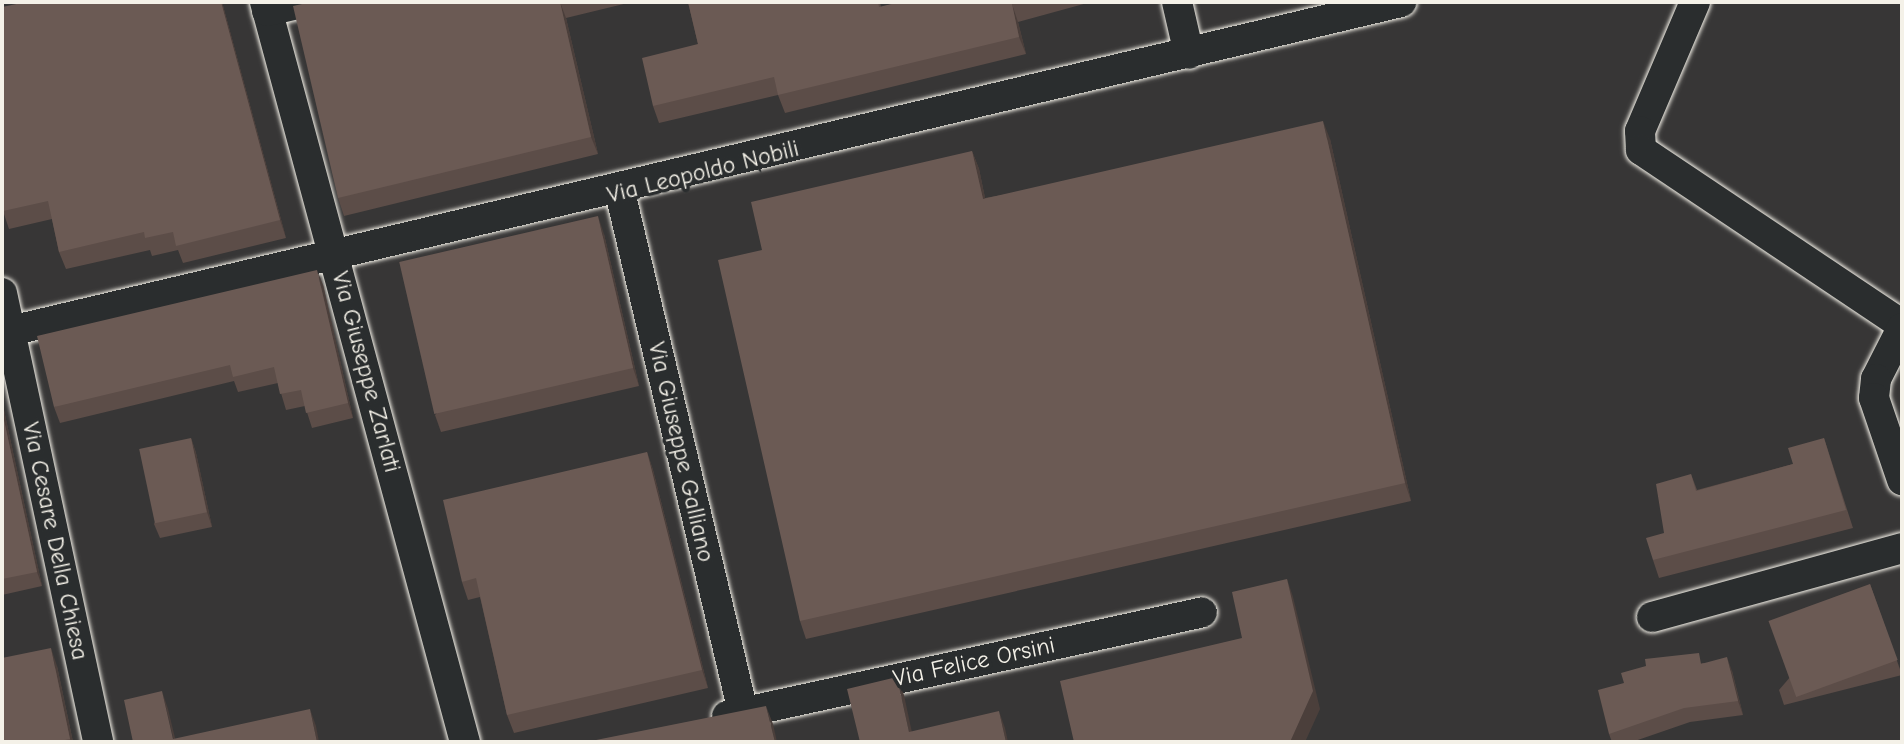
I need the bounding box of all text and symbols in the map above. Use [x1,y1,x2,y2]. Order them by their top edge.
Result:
street label: Via Leopoldo Nobili [604,134,802,210]
street label: Via Giuseppe Zarlati [325,268,407,476]
street label: Via Giuseppe Galliano [642,339,720,565]
street label: Via Cesare Della Chiesa [16,420,94,662]
street label: Via Felice Orsini [890,631,1058,693]

